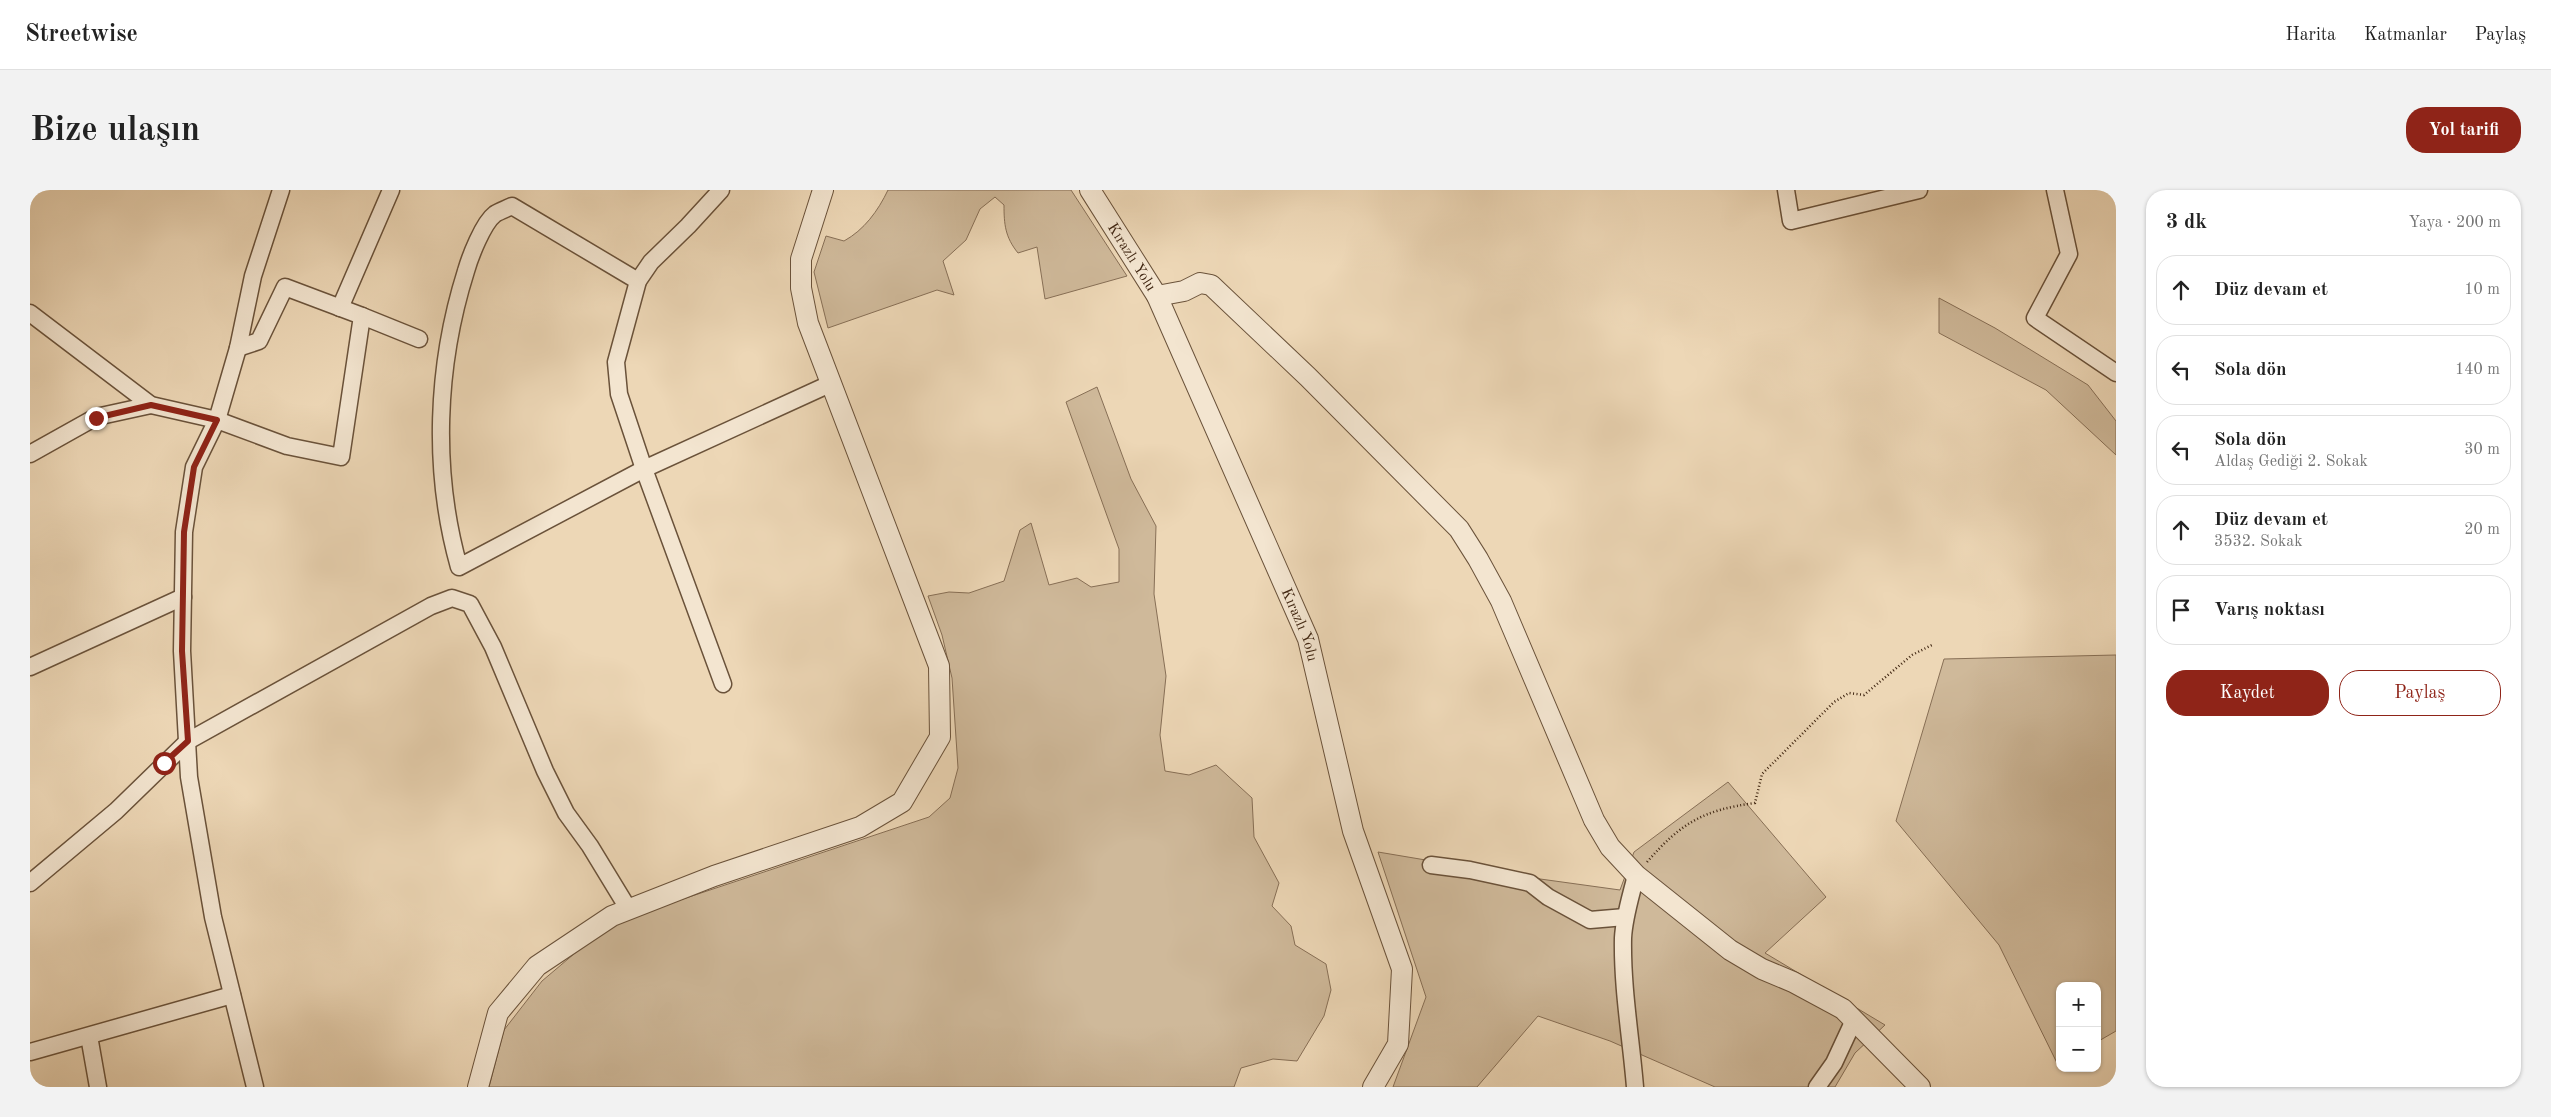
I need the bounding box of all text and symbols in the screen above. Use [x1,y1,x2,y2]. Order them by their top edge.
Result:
text: Streetwise [25,23,138,47]
text: Harita [2285,26,2336,44]
text: Katmanlar [2364,26,2447,44]
text: Paylaş [2475,26,2526,44]
button: Yol tarifi [2406,107,2521,153]
text: Bize ulaşın [30,113,200,148]
text: 3 dk [2166,212,2207,233]
text: Yaya · 200 m [2408,215,2501,231]
street label: Kırazlı Yolu [1104,221,1158,294]
icon: ahead [2167,276,2195,304]
text: Düz devam et [2214,281,2328,300]
text: 10 m [2464,282,2500,298]
icon: left [2167,356,2195,384]
text: Sola dön [2214,361,2287,380]
text: 140 m [2455,362,2500,378]
route end [85,407,108,430]
text: Sola dön [2214,431,2287,450]
icon: left [2167,436,2195,464]
text: 30 m [2464,442,2500,458]
text: Aldaş Gediği 2. Sokak [2214,454,2368,470]
text: Düz devam et [2214,511,2328,530]
icon: ahead [2167,516,2195,544]
text: 20 m [2464,522,2500,538]
text: 3532. Sokak [2214,534,2302,550]
street label: Kırazlı Yolu [1278,586,1319,663]
icon: arrive [2167,596,2195,624]
text: Varış noktası [2214,601,2325,620]
button: Kaydet [2166,670,2329,716]
button: Paylaş [2339,670,2501,716]
route start [153,752,176,775]
map controls [2056,982,2101,1072]
button: + [2056,982,2101,1027]
button: − [2056,1027,2101,1072]

